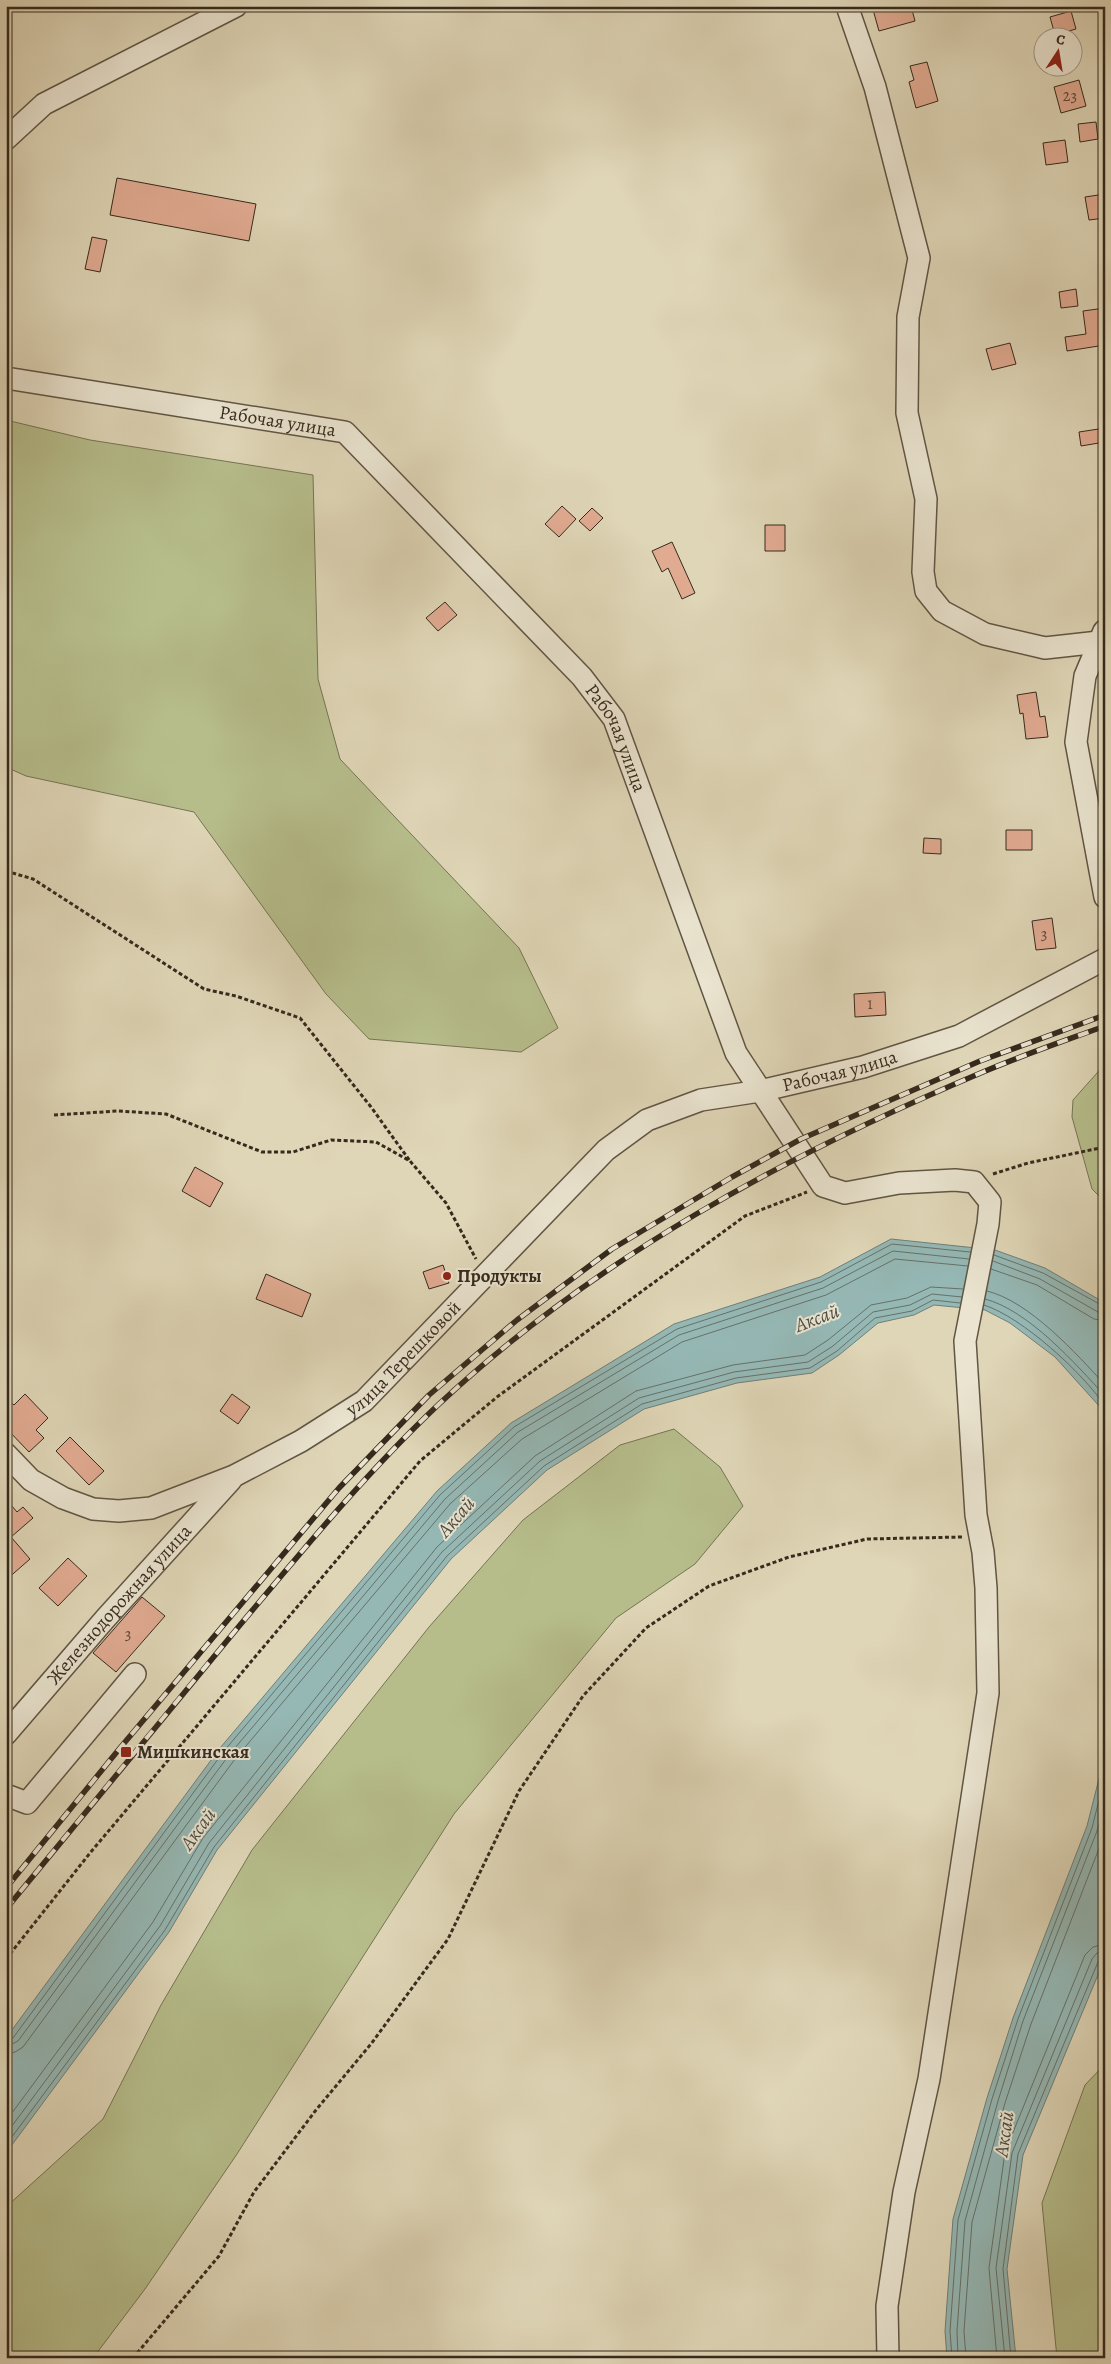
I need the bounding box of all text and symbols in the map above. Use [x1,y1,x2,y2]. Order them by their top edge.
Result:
north arrow [1034,28,1084,78]
text: С [1054,30,1067,50]
house number: 23 [1063,85,1077,107]
street label: Рабочая улица [217,399,338,443]
street label: Рабочая улица [579,679,653,796]
house number: 3 [1041,923,1047,945]
house number: 1 [867,993,873,1015]
street label: Рабочая улица [780,1044,901,1098]
place label: Продукты [457,1263,542,1289]
marker: Продукты [441,1270,453,1282]
street label: улица Терешковой [340,1295,467,1423]
water label: Аксай [790,1297,843,1339]
water label: Аксай [430,1491,481,1544]
street label: Железнодорожная улица [41,1519,198,1690]
house number: 3 [125,1623,131,1645]
place label: Мишкинская [137,1739,249,1765]
marker: Мишкинская [119,1745,133,1759]
water label: Аксай [173,1803,222,1856]
water label: Аксай [987,2110,1021,2159]

